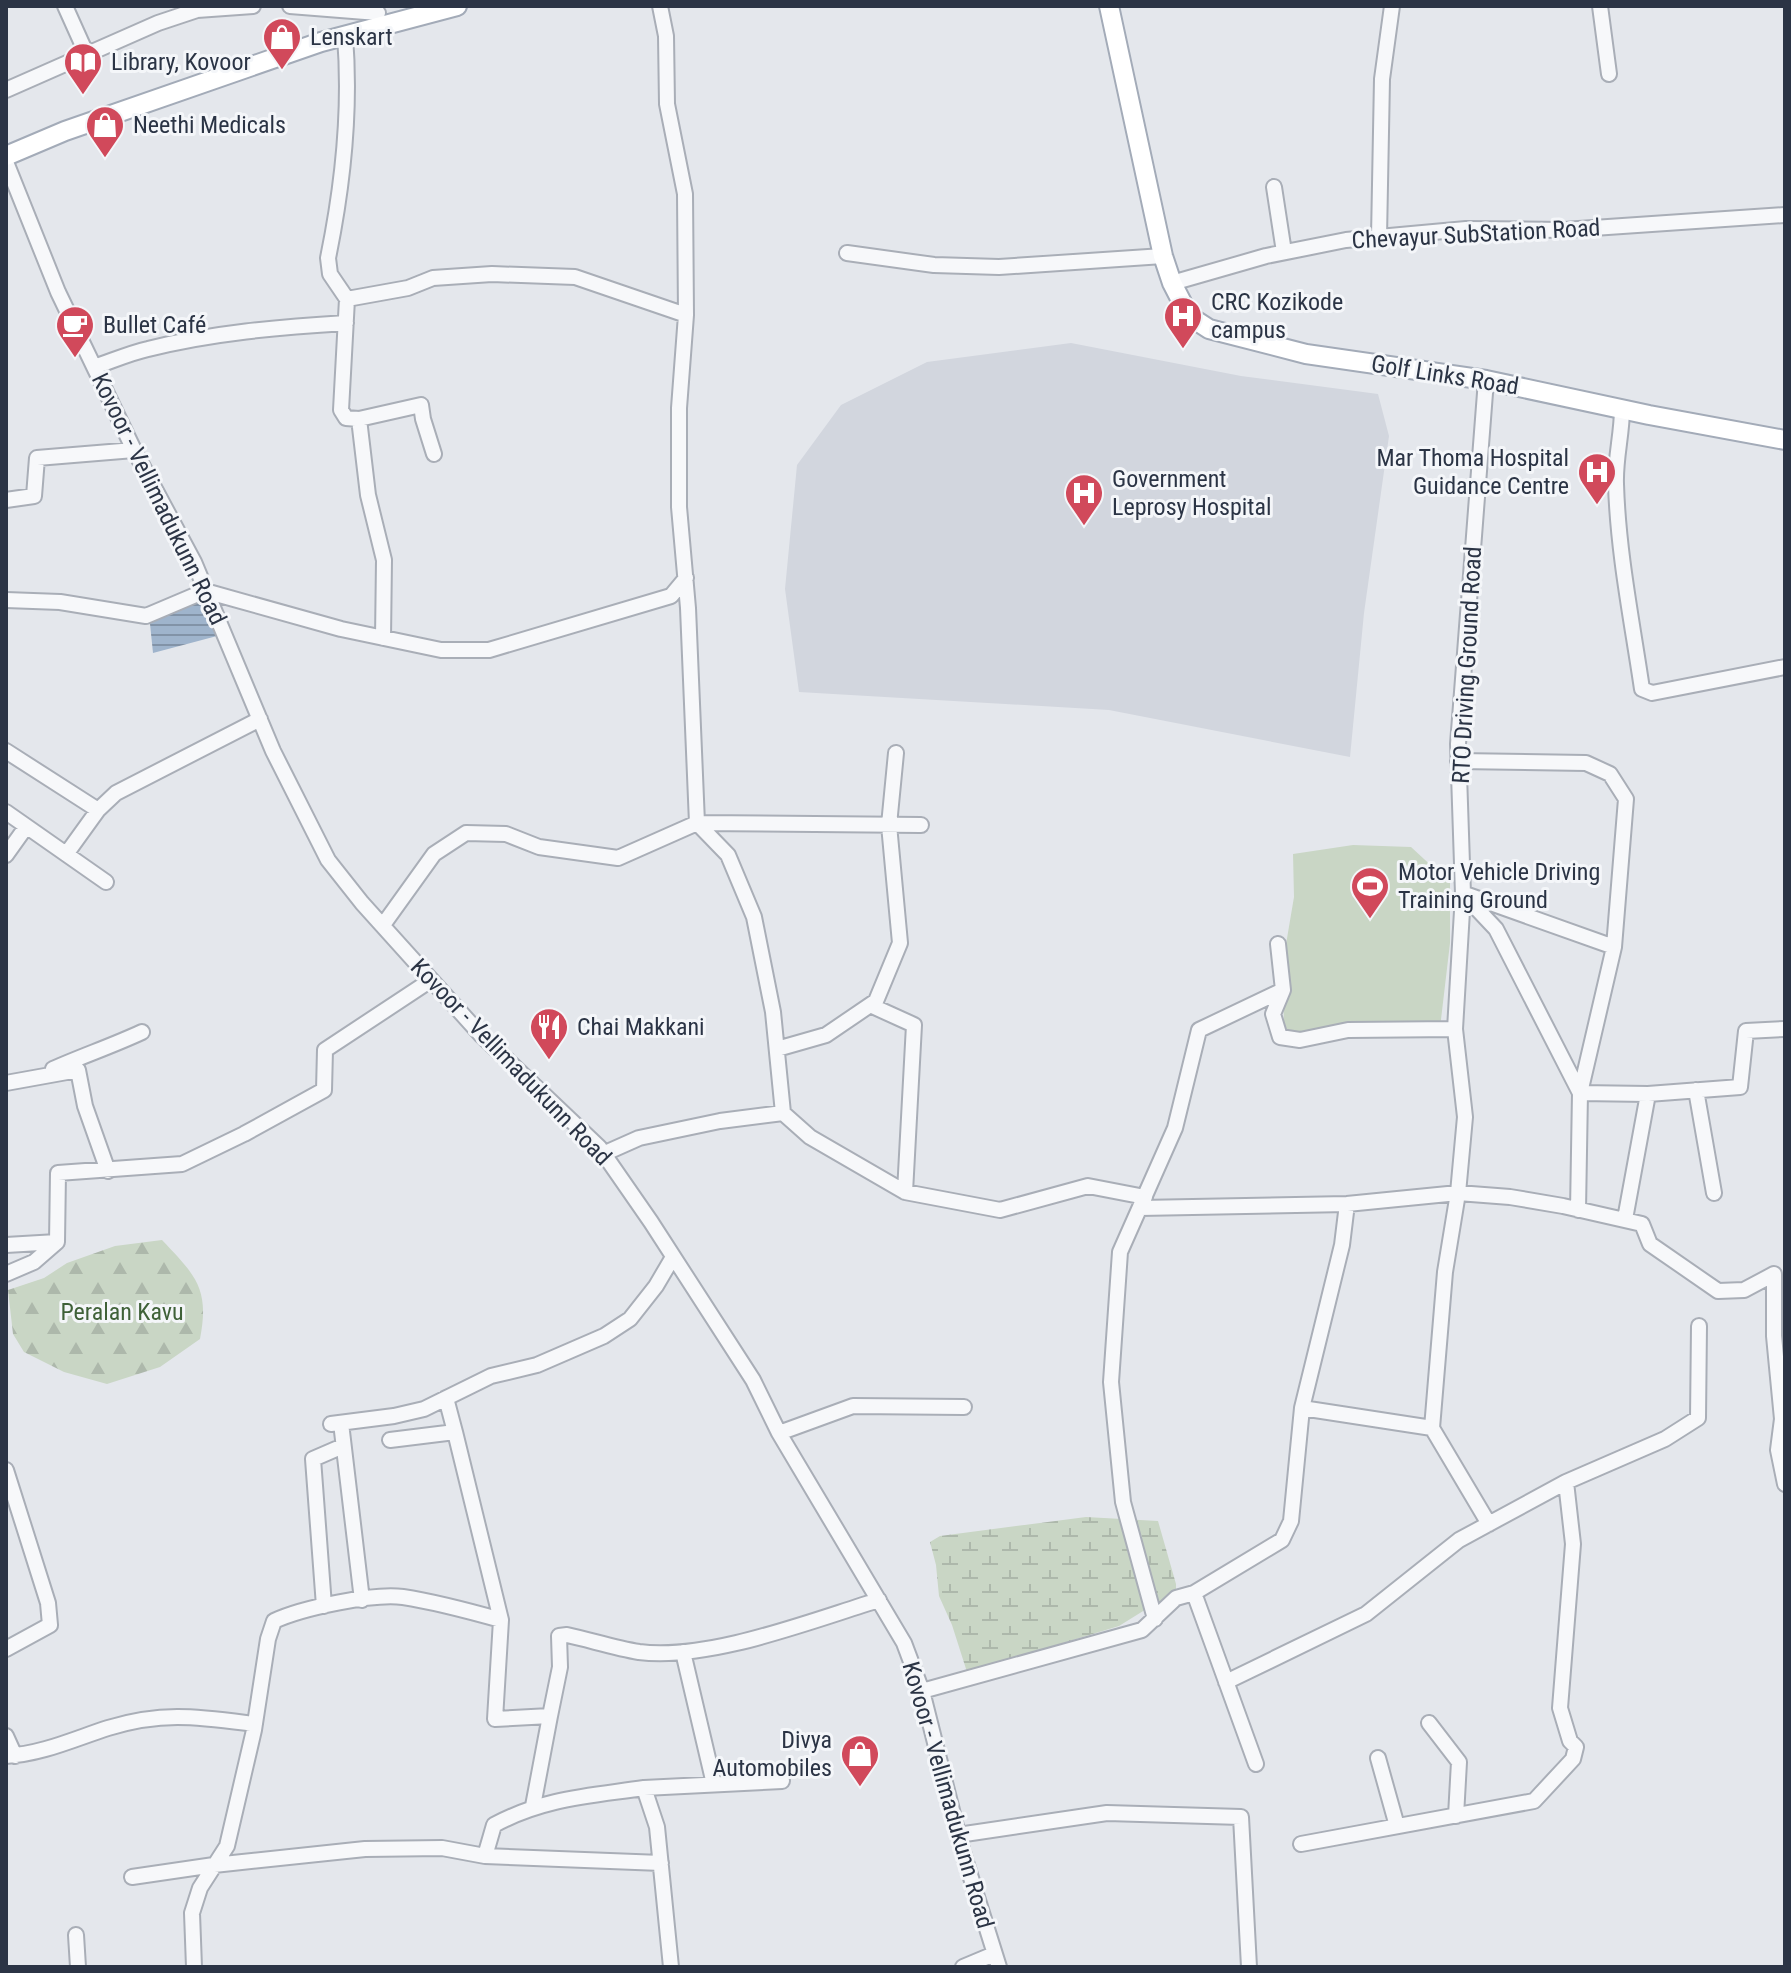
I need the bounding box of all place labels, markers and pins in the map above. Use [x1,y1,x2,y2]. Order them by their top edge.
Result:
shop icon: Lenskart [261,16,303,71]
place label: Lenskart [310,23,393,51]
library icon: Library, Kovoor [62,41,104,96]
place label: Library, Kovoor [111,48,251,76]
shop icon: Neethi Medicals [84,104,126,159]
place label: Neethi Medicals [133,111,286,139]
place label: CRC Kozikode campus [1211,288,1343,344]
hospital icon: CRC Kozikode campus [1162,295,1204,350]
cafe icon: Bullet Café [54,304,96,359]
place label: Bullet Café [103,311,206,339]
place label: Mar Thoma Hospital Guidance Centre [1376,444,1569,500]
hospital icon: Mar Thoma Hospital Guidance Centre [1576,451,1618,506]
place label: Government Leprosy Hospital [1112,465,1271,521]
hospital icon: Government Leprosy Hospital [1063,472,1105,527]
place label: Motor Vehicle Driving Training Ground [1398,858,1600,914]
sports icon: Motor Vehicle Driving Training Ground [1349,865,1391,920]
restaurant icon: Chai Makkani [528,1006,570,1061]
place label: Chai Makkani [577,1013,705,1041]
place label: Divya Automobiles [713,1726,832,1782]
shop icon: Divya Automobiles [839,1733,881,1788]

